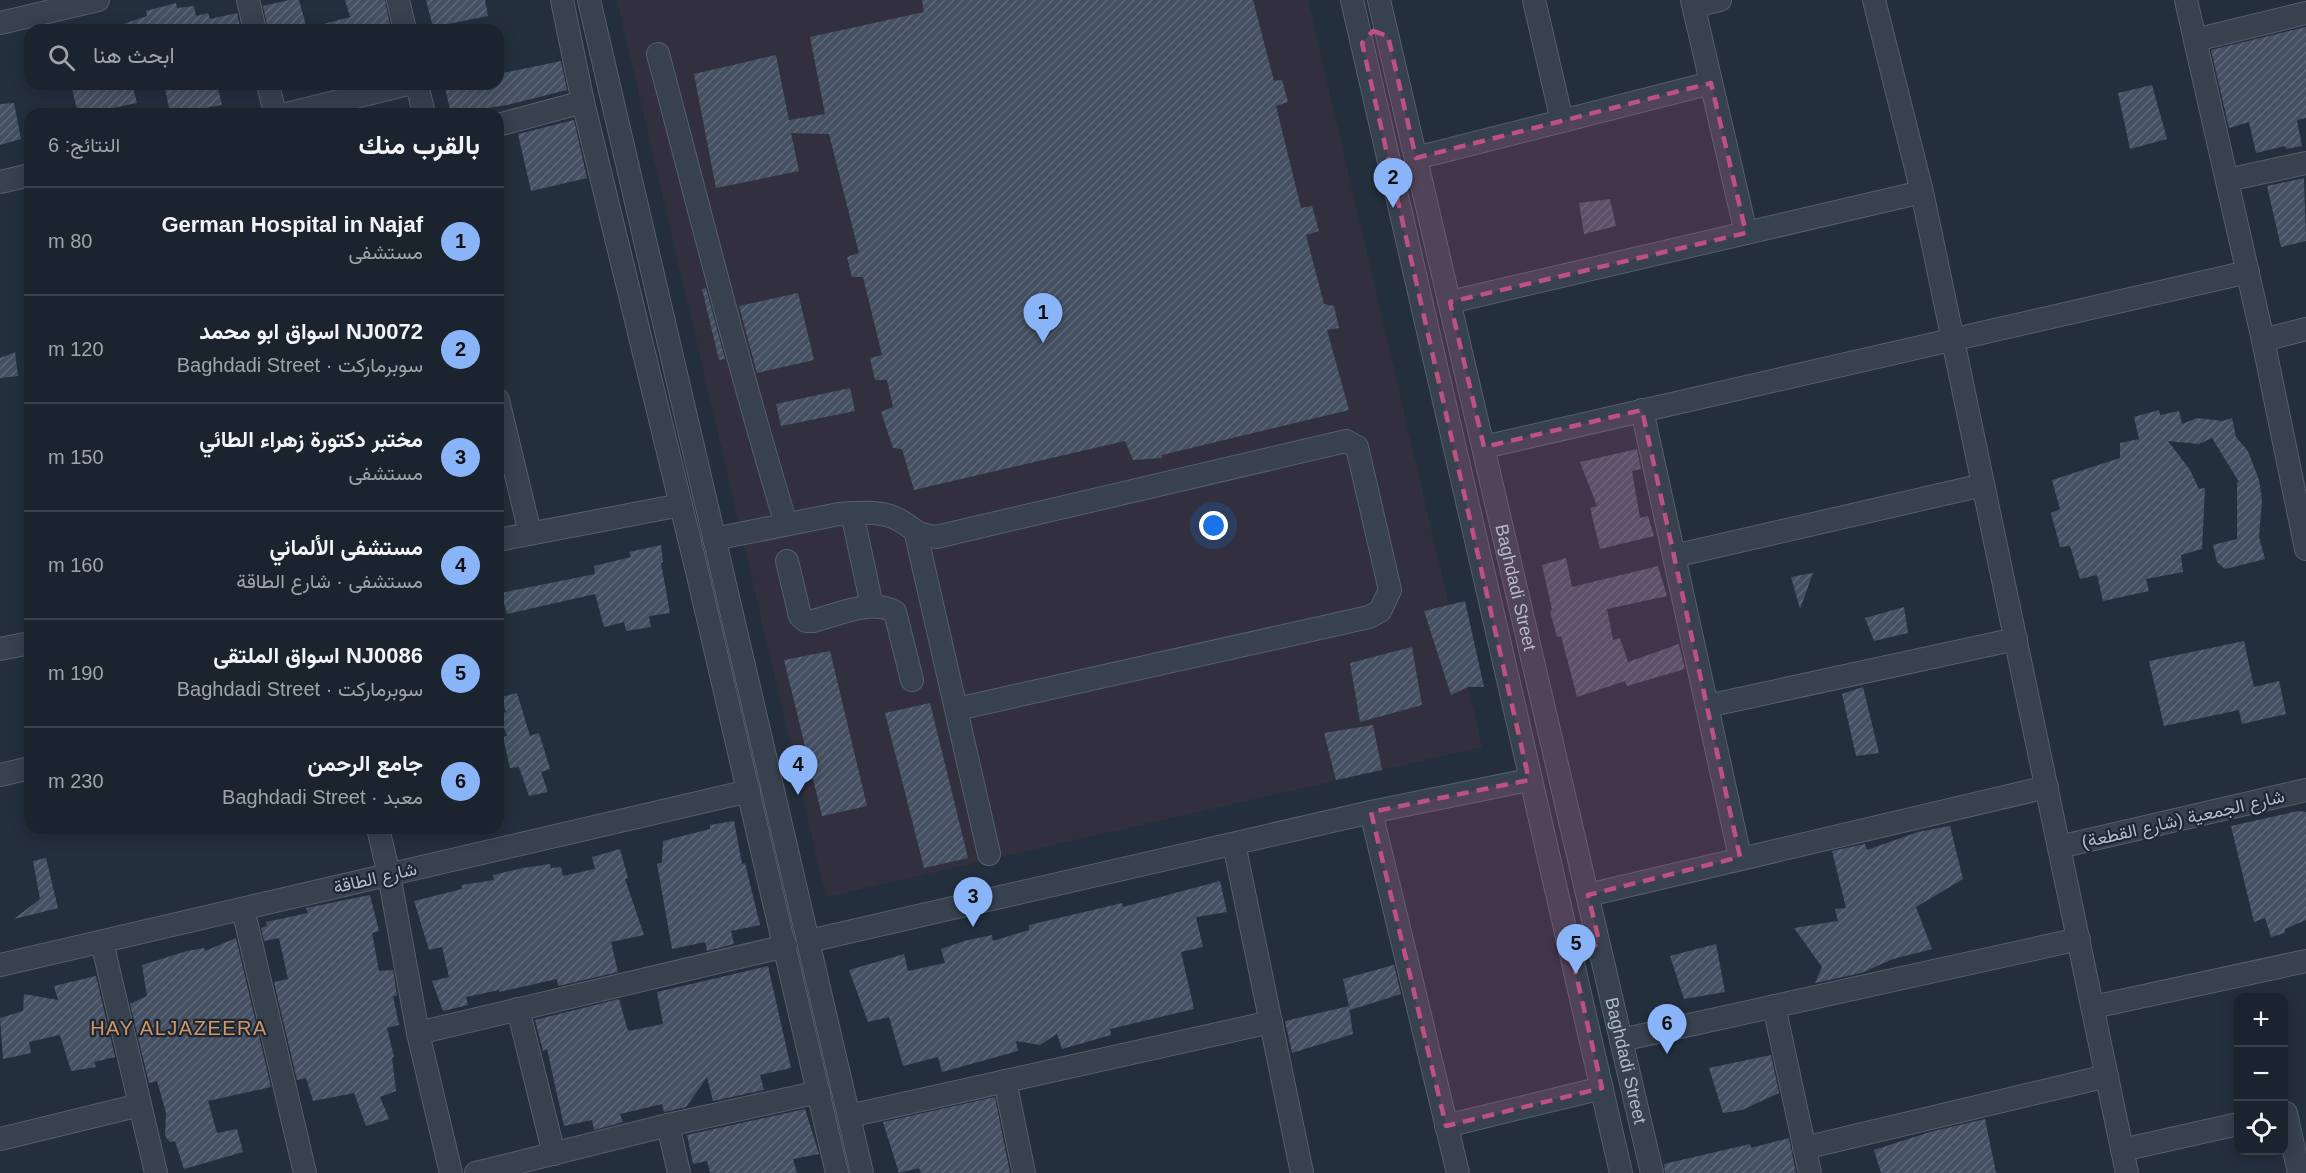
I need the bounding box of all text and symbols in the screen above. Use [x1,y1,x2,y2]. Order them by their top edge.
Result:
search box [24,24,504,90]
icon: search [45,41,78,74]
text: ابحث هنا [93,43,175,68]
text: بالقرب منك [359,130,480,160]
text: النتائج: 6 [48,134,120,156]
pin: 2 [1374,158,1412,208]
text: German Hospital in Najaf [161,212,423,237]
text: 80 m [48,230,92,252]
text: 1 [455,230,466,252]
text: مستشفى [348,241,423,263]
pin: 1 [1024,294,1062,343]
text: NJ0072 اسواق ابو محمد [199,319,423,344]
text: 120 m [48,338,104,360]
text: 2 [455,338,466,360]
text: سوبرماركت · Baghdadi Street [177,354,423,376]
text: مختبر دكتورة زهراء الطائي [199,427,423,452]
text: 150 m [48,446,104,468]
text: 3 [455,446,466,468]
text: مستشفى [348,462,423,484]
your location [1199,511,1228,540]
street label: Baghdadi Street [1491,522,1540,652]
text: مستشفى الألماني [270,535,423,560]
text: 160 m [48,554,104,576]
text: 4 [455,554,466,576]
text: مستشفى · شارع الطاقة [236,570,423,592]
text: NJ0086 اسواق الملتقى [213,643,423,668]
text: 190 m [48,662,104,684]
text: 5 [455,662,466,684]
text: سوبرماركت · Baghdadi Street [177,678,423,700]
pin: 4 [778,746,818,795]
text: جامع الرحمن [308,751,423,776]
text: 230 m [48,770,104,792]
text: 6 [455,770,466,792]
text: معبد · Baghdadi Street [222,786,423,808]
street label: شارع الجمعية (شارع القطعة) [2080,786,2287,854]
street label: شارع الطاقة [331,859,419,899]
pin: 3 [954,878,992,927]
pin: 5 [1556,924,1596,974]
map controls [2234,993,2288,1155]
button: + [2234,993,2288,1047]
street label: Baghdadi Street [1601,995,1650,1126]
pin: 6 [1648,1004,1686,1054]
district label: HAY ALJAZEERA [90,1017,268,1039]
button: − [2234,1047,2288,1101]
button: locate [2234,1101,2288,1155]

